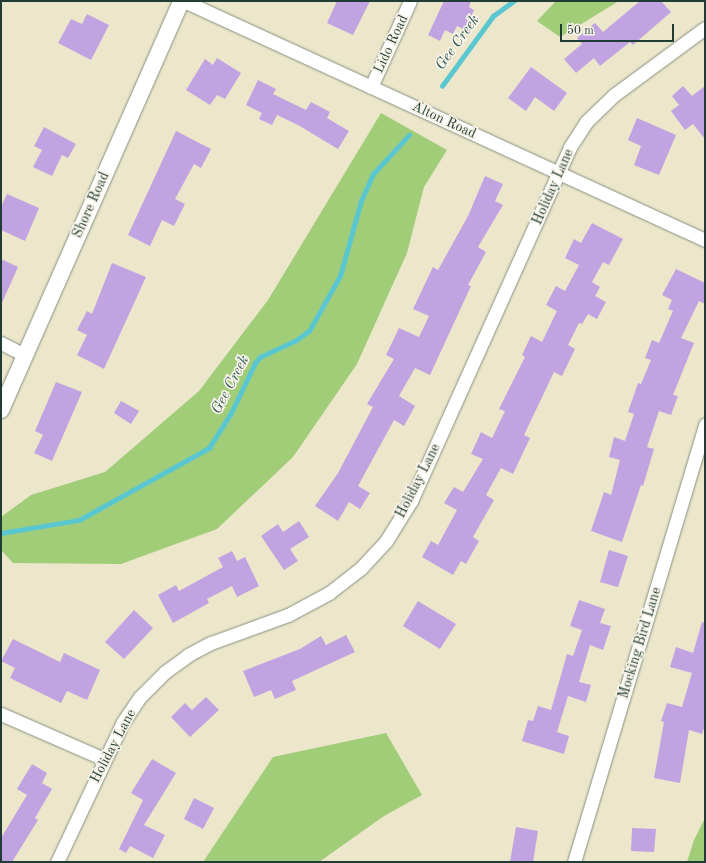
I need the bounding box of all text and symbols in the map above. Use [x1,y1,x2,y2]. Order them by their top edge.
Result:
street label: Lido Road [370,12,412,76]
water label: Gee Creek [432,12,484,74]
scale bar [562,16,676,42]
text: 50 m [567,25,594,37]
street label: Alton Road [409,98,479,142]
street label: Holiday Lane [529,147,577,227]
street label: Shore Road [69,169,113,241]
water label: Gee Creek [208,353,254,417]
street label: Holiday Lane [392,441,444,521]
street label: Mocking Bird Lane [615,585,665,701]
street label: Holiday Lane [87,706,139,786]

